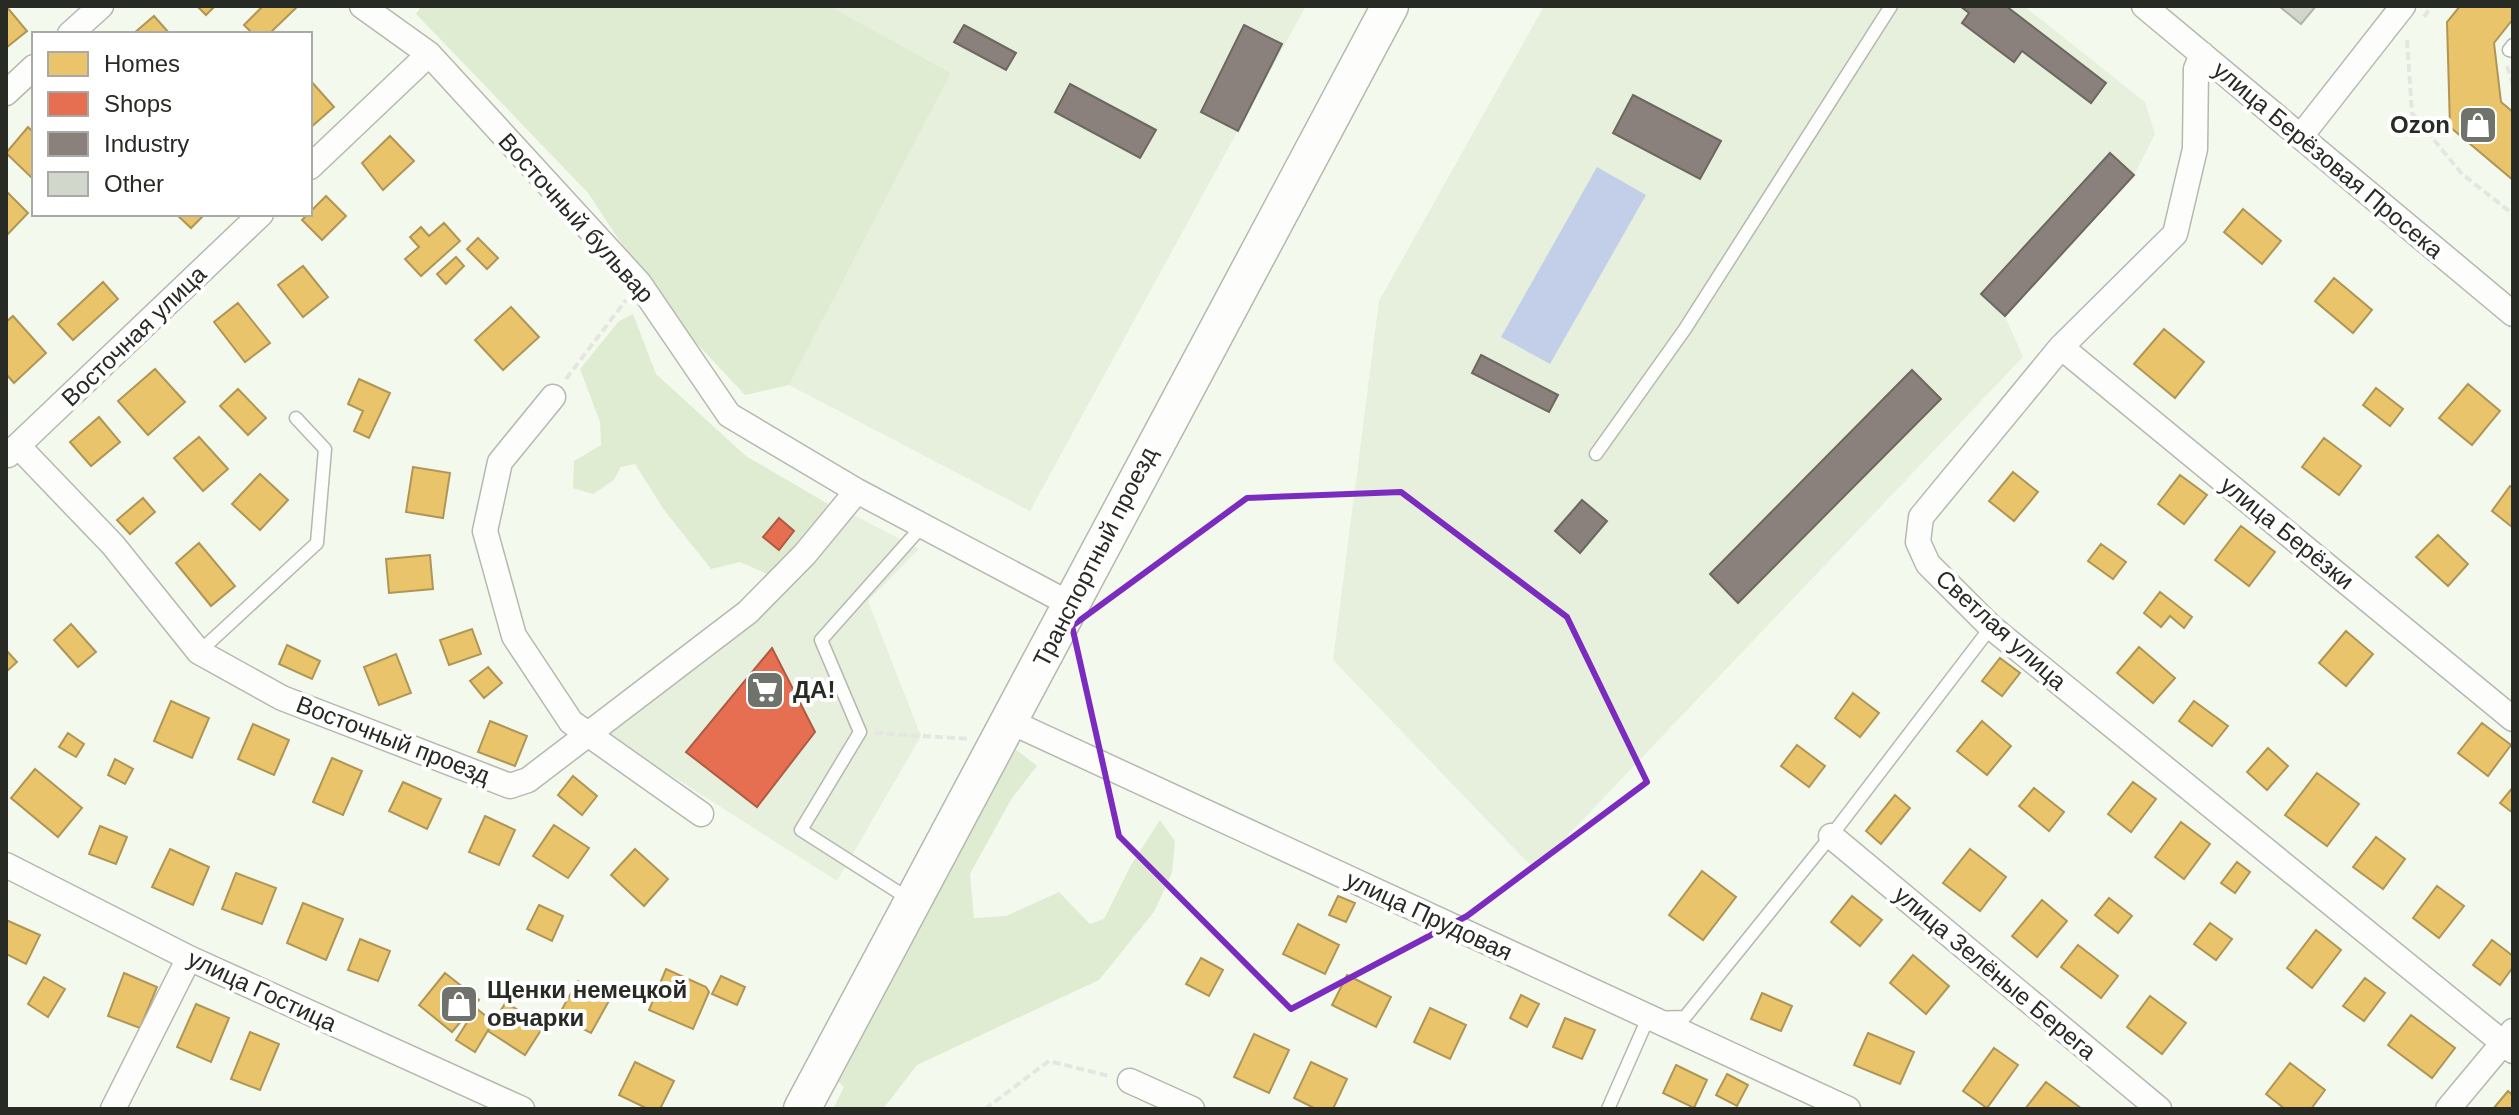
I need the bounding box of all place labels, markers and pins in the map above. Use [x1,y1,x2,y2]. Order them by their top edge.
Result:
shop icon: Ozon [2457,104,2499,146]
place label: Ozon [2390,111,2450,138]
supermarket icon: ДА! [744,669,786,711]
place label: ДА! [793,676,835,703]
place label: Щенки немецкой овчарки [487,976,687,1031]
shop icon: Щенки немецкой овчарки [438,983,480,1025]

